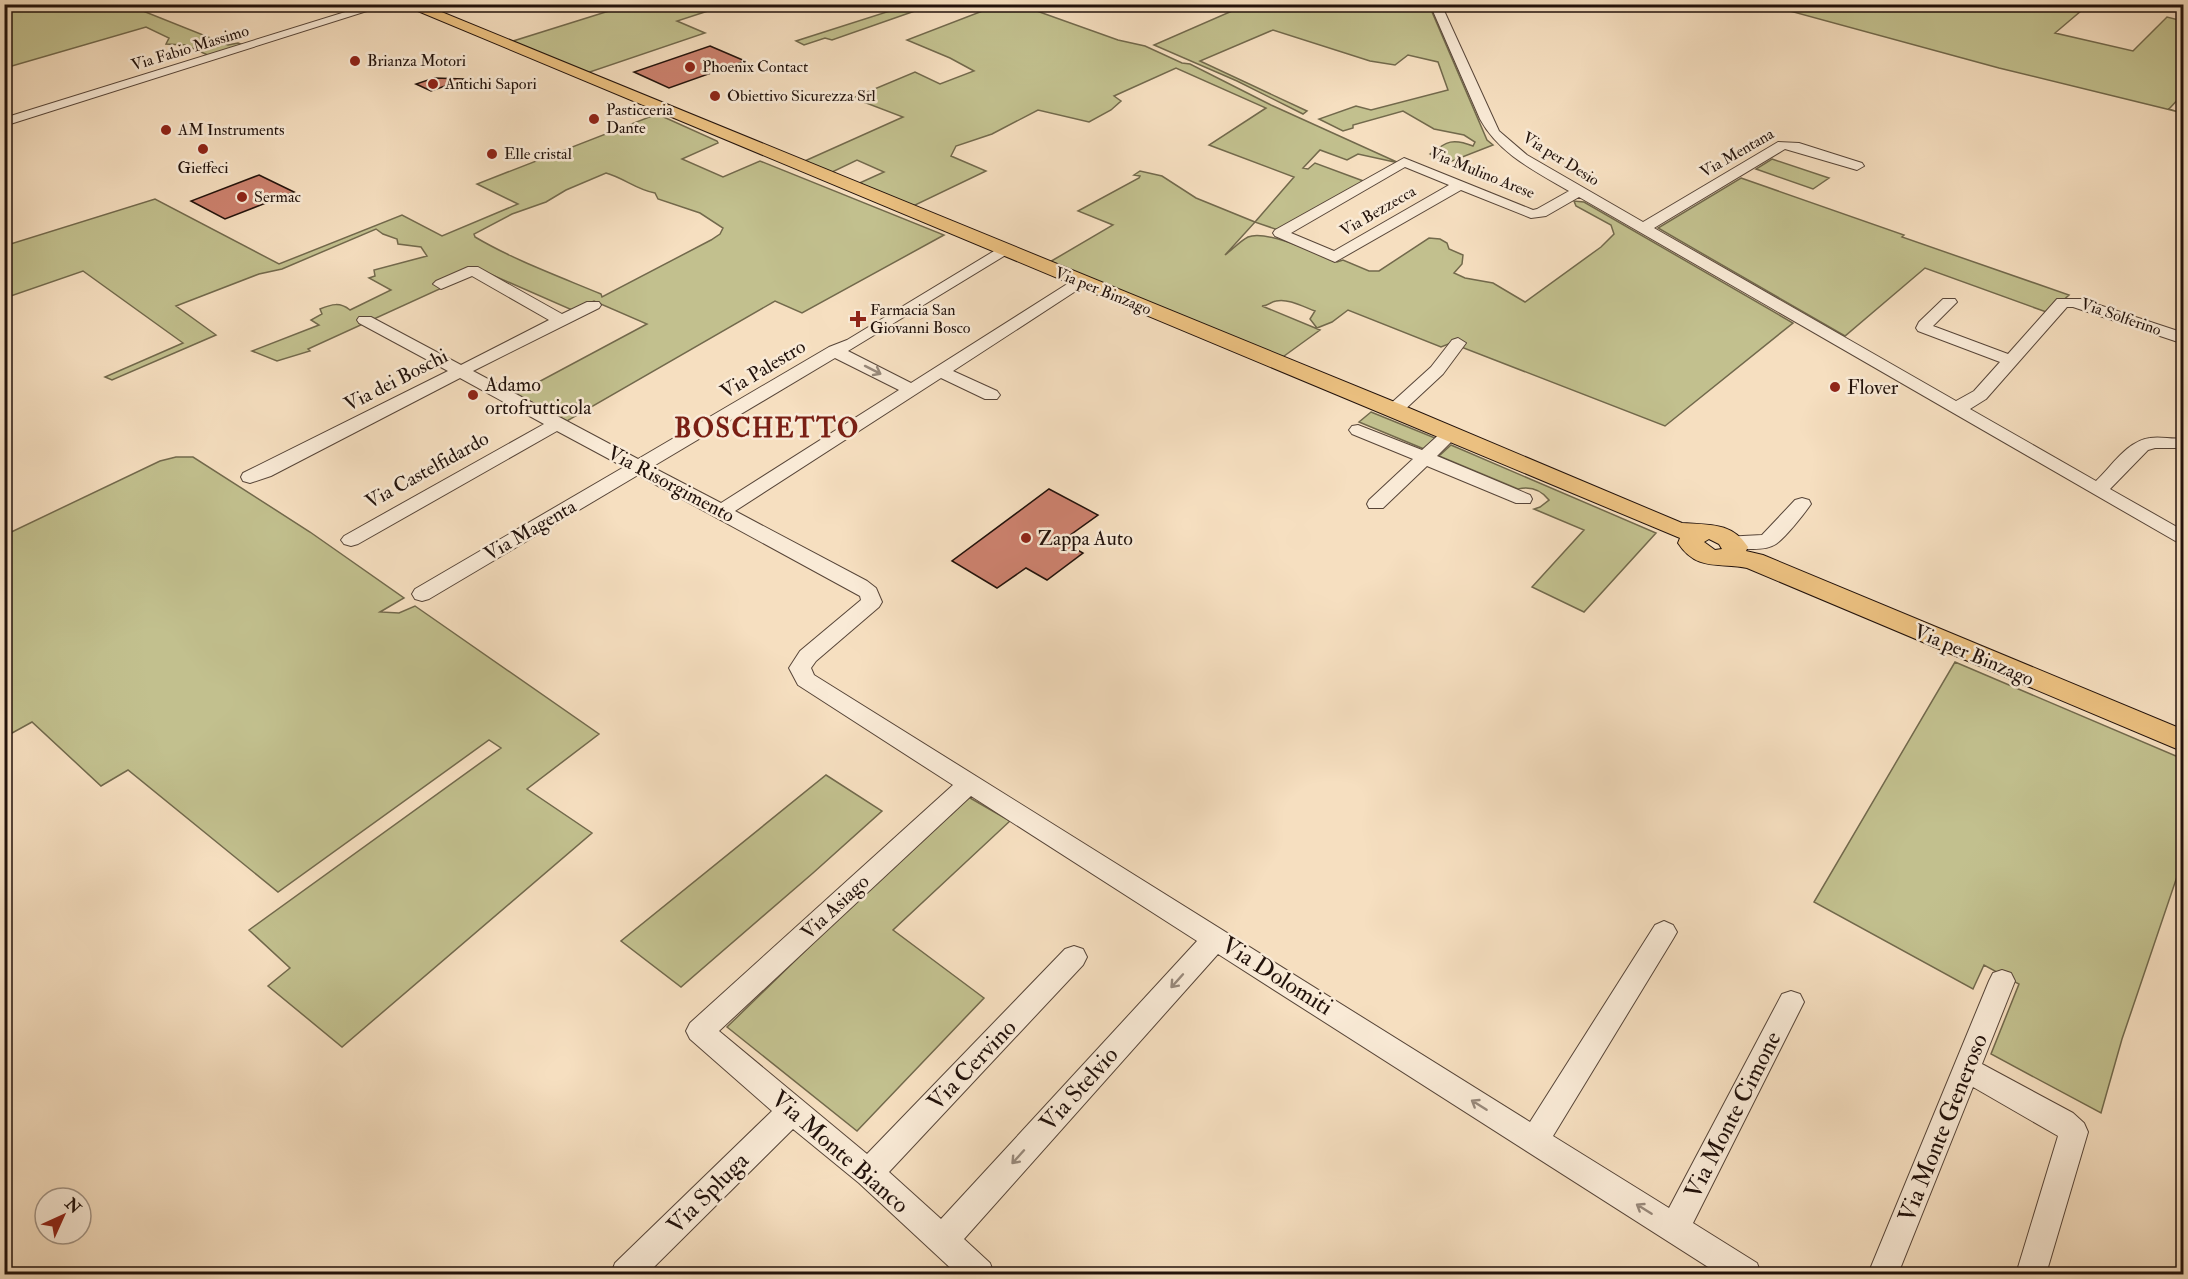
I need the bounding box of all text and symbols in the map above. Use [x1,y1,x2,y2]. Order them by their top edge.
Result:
street label: Via Fabio Massimo [129,21,252,75]
place label: Brianza Motori [367,51,466,71]
marker: Brianza Motori [348,54,362,68]
place label: Phoenix Contact [702,57,808,77]
marker: Phoenix Contact [683,60,697,74]
place label: Antichi Sapori [444,74,537,95]
marker: Antichi Sapori [426,77,440,91]
place label: Obiettivo Sicurezza Srl [727,86,876,106]
marker: Obiettivo Sicurezza Srl [708,89,722,103]
place label: Pasticceria Dante [606,100,673,138]
marker: Pasticceria Dante [587,112,601,126]
place label: AM Instruments [177,120,285,140]
marker: AM Instruments [159,123,173,137]
street label: Via Mentana [1696,124,1778,182]
street label: Via per Desio [1518,128,1603,191]
marker: Gieffeci [196,142,210,156]
street label: Via Mulino Arese [1427,143,1538,203]
place label: Elle cristal [504,144,572,164]
marker: Elle cristal [485,147,499,161]
place label: Gieffeci [178,158,228,178]
street label: Via Bezzecca [1337,181,1420,241]
place label: Sermac [254,187,302,207]
marker: Sermac [235,190,249,204]
street label: Via per Binzago [1051,263,1154,320]
street label: Via Solferino [2078,294,2164,340]
place label: Farmacia San Giovanni Bosco [870,300,971,338]
marker: Farmacia San Giovanni Bosco [851,312,865,326]
street label: Via Palestro [716,334,810,404]
street label: Via dei Boschi [340,343,452,417]
one-way arrow [864,365,882,376]
place label: Adamo ortofrutticola [484,372,592,420]
place label: Flover [1847,375,1899,400]
marker: Flover [1828,380,1842,394]
marker: Adamo ortofrutticola [466,388,480,402]
district label: BOSCHETTO [674,413,860,445]
street label: Via Castelfidardo [361,426,493,514]
street label: Via Risorgimento [603,440,739,528]
street label: Via Magenta [479,493,581,566]
place label: Zappa Auto [1038,526,1133,552]
marker: Zappa Auto [1019,531,1033,545]
street label: Via per Binzago [1910,618,2038,692]
street label: Via Asiago [796,869,874,945]
street label: Via Dolomiti [1215,930,1339,1022]
one-way arrow [1170,973,1184,988]
street label: Via Cervino [921,1013,1023,1117]
street label: Via Monte Cimone [1677,1026,1789,1204]
street label: Via Monte Generoso [1891,1029,1995,1227]
street label: Via Stelvio [1033,1040,1125,1138]
street label: Via Monte Bianco [765,1084,915,1220]
one-way arrow [1471,1098,1488,1110]
street label: Via Spluga [660,1145,756,1241]
one-way arrow [1011,1149,1025,1164]
north arrow [33,1186,93,1246]
text: N [60,1193,86,1219]
one-way arrow [1636,1203,1653,1215]

